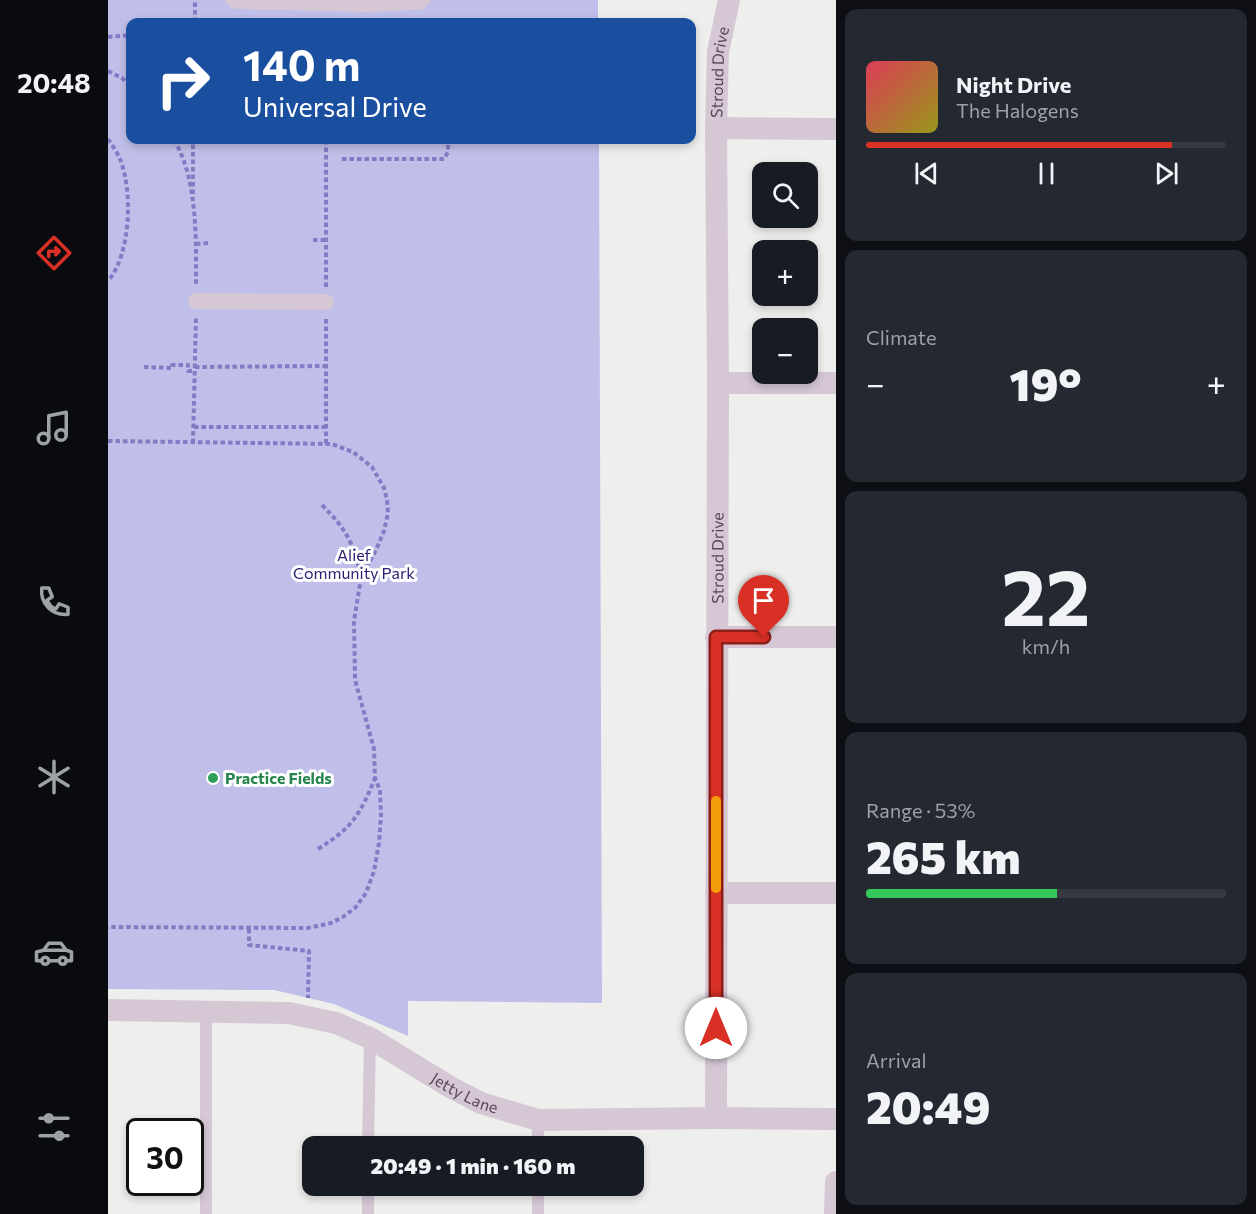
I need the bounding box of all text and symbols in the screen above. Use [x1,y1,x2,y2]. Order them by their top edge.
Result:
street label: Stroud Drive [706,25,732,118]
text: 140 m [243,38,360,90]
icon: right [144,42,222,120]
text: 20:48 [17,66,91,99]
text: Night Drive [956,71,1071,98]
text: Universal Drive [243,90,427,123]
text: The Halogens [956,98,1079,122]
icon: previous [910,157,943,190]
icon: pause [1030,157,1063,190]
icon: next [1150,157,1183,190]
map controls [752,162,818,384]
button: search [752,162,818,228]
icon: directions [33,232,75,274]
button: + [752,240,818,306]
button: − [752,318,818,384]
text: Climate [866,325,936,349]
text: 19° [1010,355,1082,410]
text: − [866,362,885,403]
text: + [1207,362,1226,403]
icon: music [33,407,75,449]
street label: Stroud Drive [707,512,727,604]
park label: Alief Community Park [293,545,415,582]
text: 22 [1002,547,1090,642]
pin [738,575,789,637]
icon: phone [33,581,75,623]
icon: arrive [747,584,780,617]
text: km/h [1022,634,1070,658]
icon: climate [33,756,75,798]
place label: Practice Fields [225,768,332,787]
marker: Practice Fields [206,771,220,785]
text: Range · 53% [866,798,975,822]
text: 265 km [866,828,1021,883]
icon: car [33,931,75,973]
position arrow [684,996,748,1060]
text: Arrival [866,1048,927,1072]
street label: Jetty Lane [428,1068,501,1117]
text: 20:49 [866,1078,990,1133]
icon: filters [33,1106,75,1148]
speed limit sign: 30 [126,1118,204,1196]
text: 20:49 · 1 min · 160 m [371,1152,575,1179]

